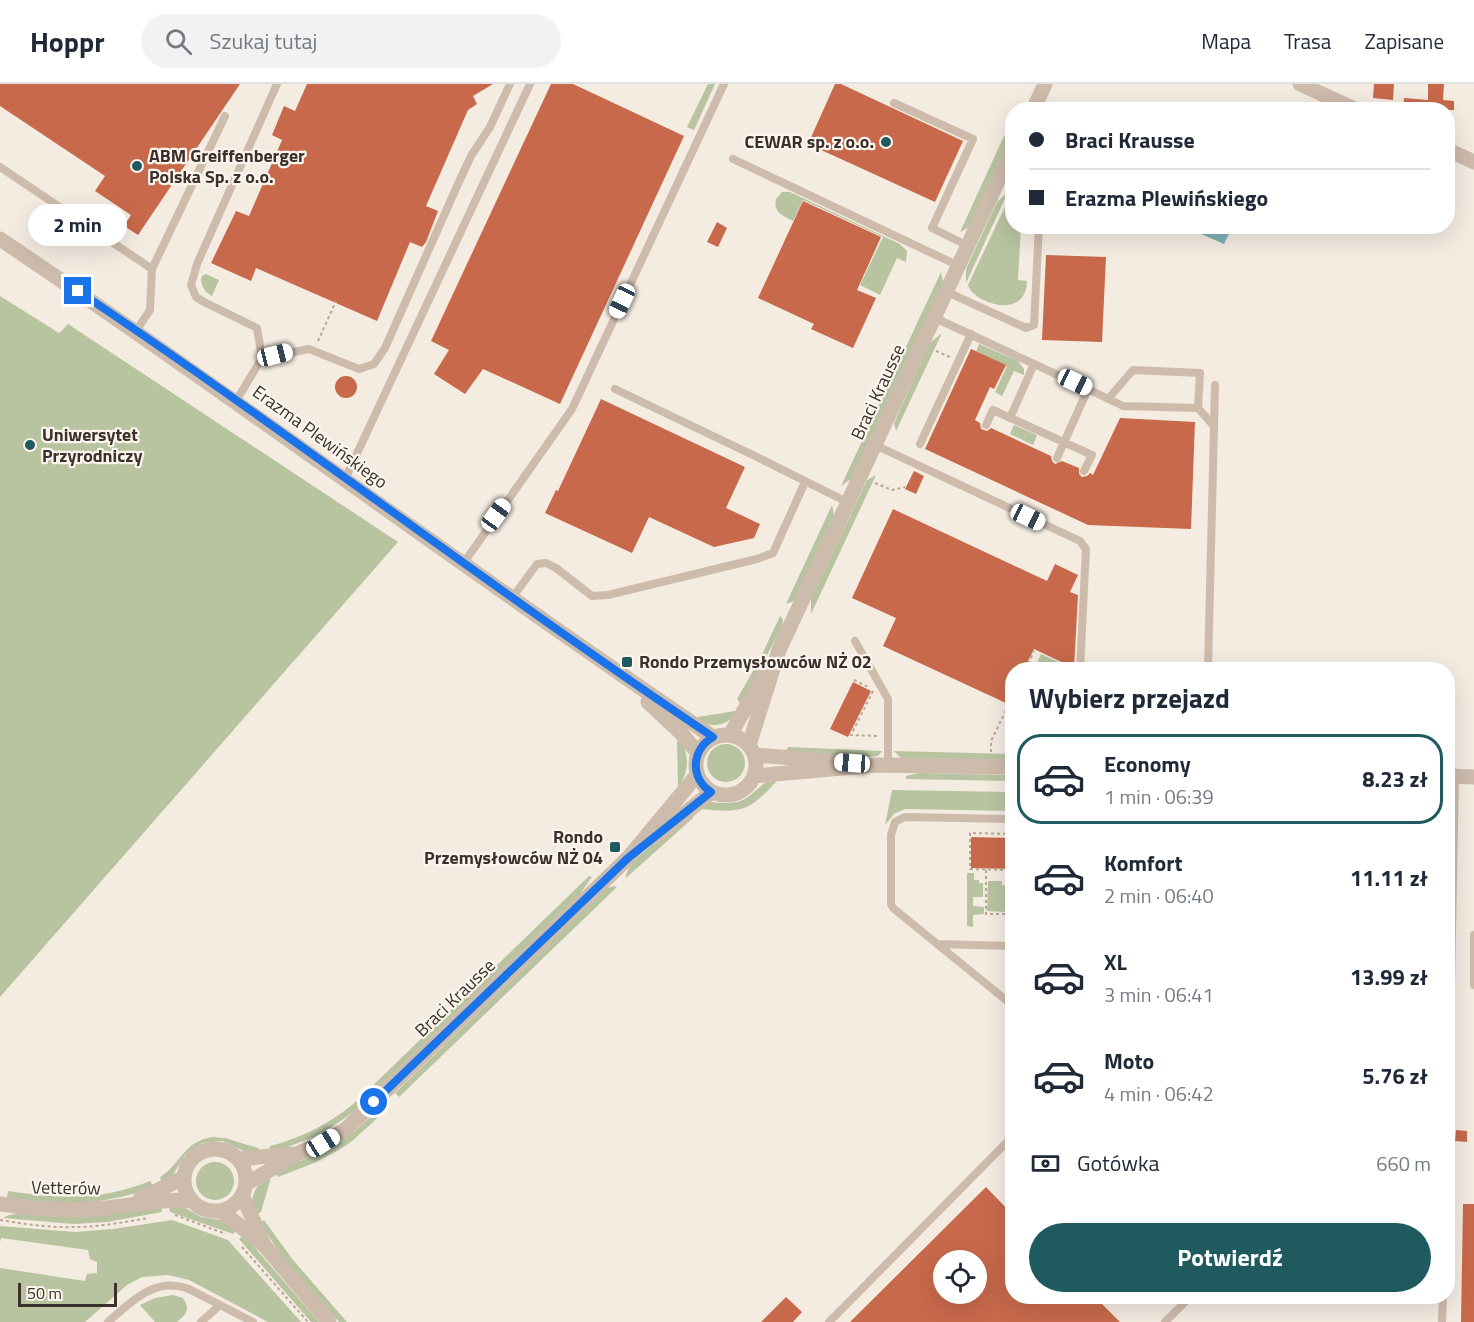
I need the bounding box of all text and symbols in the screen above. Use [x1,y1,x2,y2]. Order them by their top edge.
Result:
search box [141,14,561,68]
text: Hoppr [30,20,105,63]
text: Szukaj tutaj [210,24,317,58]
icon: search [162,25,195,58]
text: Mapa [1201,25,1251,57]
text: Trasa [1284,25,1331,57]
text: Zapisane [1364,25,1444,57]
text: Braci Krausse [1065,123,1195,157]
place label: CEWAR sp. z o.o. [745,128,874,155]
marker: CEWAR sp. z o.o. [879,135,893,149]
place label: ABM Greiffenberger Polska Sp. z o.o. [149,142,305,190]
marker: ABM Greiffenberger Polska Sp. z o.o. [130,159,144,173]
text: Erazma Plewińskiego [1065,181,1268,215]
callout: 2 min [28,204,128,246]
text: 2 min [53,209,102,240]
route end [64,277,91,304]
car [606,281,638,321]
street label: Braci Krausse [844,339,912,444]
car [255,342,295,368]
car [1055,366,1095,398]
street label: Erazma Plewińskiego [247,378,394,495]
place label: Uniwersytet Przyrodniczy [42,421,142,469]
marker: Uniwersytet Przyrodniczy [23,438,37,452]
car [478,495,514,535]
car [1008,501,1048,533]
place label: Rondo Przemysłowców NŻ 02 [639,648,872,675]
marker: Rondo Przemysłowców NŻ 02 [620,655,634,669]
text: Wybierz przejazd [1029,677,1230,718]
text: Economy [1104,747,1191,781]
icon: car [1032,752,1086,806]
car [833,753,871,773]
text: 8.23 zł [1362,762,1428,796]
text: 1 min · 06:39 [1104,781,1214,812]
place label: Rondo Przemysłowców NŻ 04 [424,823,603,871]
marker: Rondo Przemysłowców NŻ 04 [608,840,622,854]
text: Komfort [1104,846,1183,880]
icon: car [1032,851,1086,905]
text: 11.11 zł [1350,861,1428,895]
text: 2 min · 06:40 [1104,880,1214,911]
text: XL [1104,945,1127,979]
icon: car [1032,950,1086,1004]
street label: Braci Krausse [408,952,501,1043]
text: 13.99 zł [1350,960,1428,994]
text: 3 min · 06:41 [1104,979,1214,1010]
text: Moto [1104,1044,1154,1078]
icon: car [1032,1049,1086,1103]
text: 5.76 zł [1362,1059,1428,1093]
text: 4 min · 06:42 [1104,1078,1214,1109]
route start [360,1088,387,1115]
car [303,1126,343,1160]
text: Gotówka [1077,1146,1160,1180]
icon: cash [1029,1147,1062,1180]
text: 660 m [1376,1148,1431,1179]
street label: Vetterów [31,1173,101,1202]
button: Potwierdź [1029,1223,1431,1292]
map controls [933,1250,987,1304]
button: locate [933,1250,987,1304]
scale bar [18,1280,117,1308]
text: 50 m [27,1281,62,1305]

